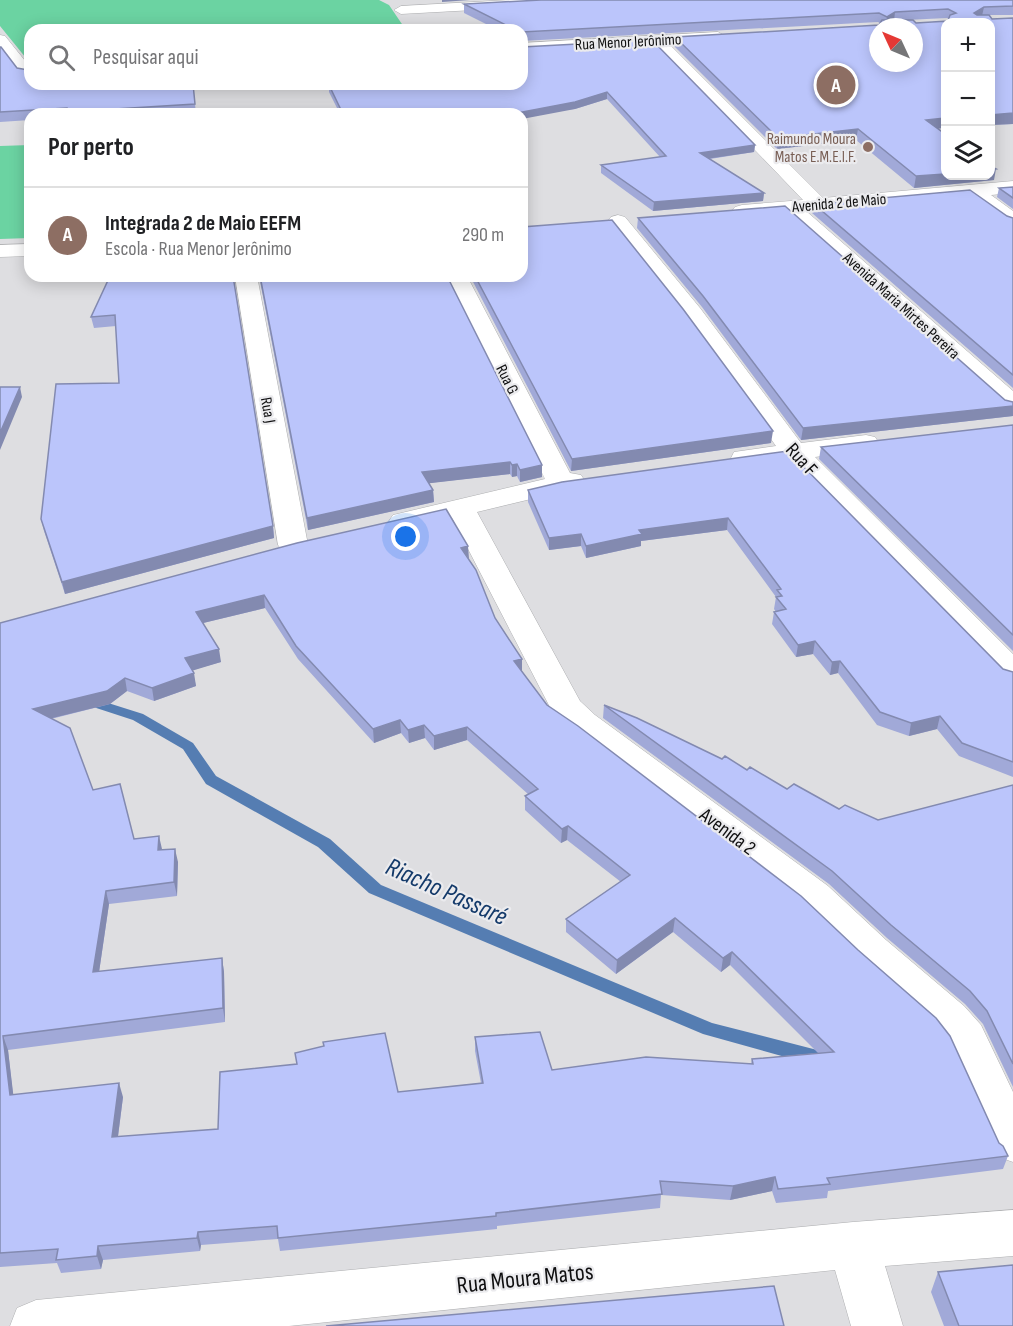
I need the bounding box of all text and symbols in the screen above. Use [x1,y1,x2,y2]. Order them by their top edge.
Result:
north arrow [869,18,923,72]
map controls [941,18,995,180]
button: + [941,18,995,72]
search box [24,24,528,90]
street label: Rua Menor Jerônimo [574,30,682,55]
icon: search [45,41,78,74]
text: Pesquisar aqui [93,44,198,71]
pin: A [816,62,856,107]
button: − [941,72,995,126]
button: layers [941,126,995,180]
place label: Raimundo Moura Matos E.M.E.I.F. [767,130,856,167]
text: Por perto [48,132,134,163]
marker: Raimundo Moura Matos E.M.E.I.F. [861,140,875,154]
street label: Avenida 2 de Maio [790,190,887,217]
text: Integrada 2 de Maio EEFM [105,210,301,237]
text: A [63,223,72,247]
text: 290 m [462,223,504,247]
text: Escola · Rua Menor Jerônimo [105,237,292,261]
street label: Avenida Maria Mirtes Pereira [838,248,963,364]
street label: Rua G [491,362,522,398]
street label: Rua J [256,396,279,425]
street label: Rua F [780,438,822,481]
your location [391,522,420,551]
street label: Avenida 2 [694,802,760,861]
water label: Riacho Passaré [381,852,512,933]
street label: Rua Moura Matos [455,1257,595,1300]

